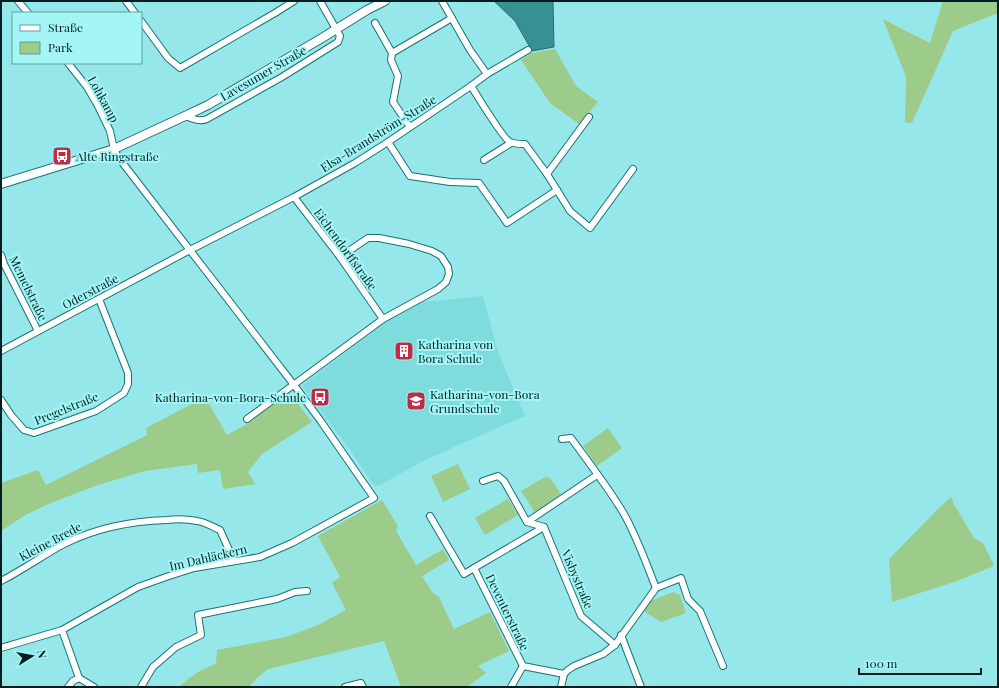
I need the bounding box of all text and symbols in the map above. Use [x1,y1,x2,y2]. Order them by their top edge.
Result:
legend [12,12,142,64]
text: Straße [48,19,83,35]
text: Park [48,39,73,55]
street label: Lavesumer Straße [217,42,309,104]
street label: Lohkamp [85,73,123,125]
street label: Elsa-Brandström-Straße [317,91,439,175]
bus stop icon: Alte Ringstraße [51,145,73,167]
place label: Alte Ringstraße [75,148,159,164]
street label: Eichendorffstraße [311,205,381,293]
street label: Memelstraße [6,253,52,323]
street label: Oderstraße [59,270,121,312]
place label: Katharina von Bora Schule [418,336,493,366]
building icon: Katharina von Bora Schule [393,340,415,362]
bus stop icon: Katharina-von-Bora-Schule [309,386,331,408]
place label: Katharina-von-Bora Grundschule [430,386,540,416]
street label: Pregelstraße [32,388,100,428]
place label: Katharina-von-Bora-Schule [155,389,306,405]
school or university icon: Katharina-von-Bora Grundschule [405,390,427,412]
street label: Kleine Brede [16,518,84,564]
street label: Im Dahläckern [167,540,249,574]
street label: Visbystraße [558,546,598,611]
street label: Deventerstraße [483,571,533,653]
north arrow [12,636,52,676]
text: N [34,649,50,659]
scale bar [859,650,981,676]
text: 100 m [865,655,898,671]

